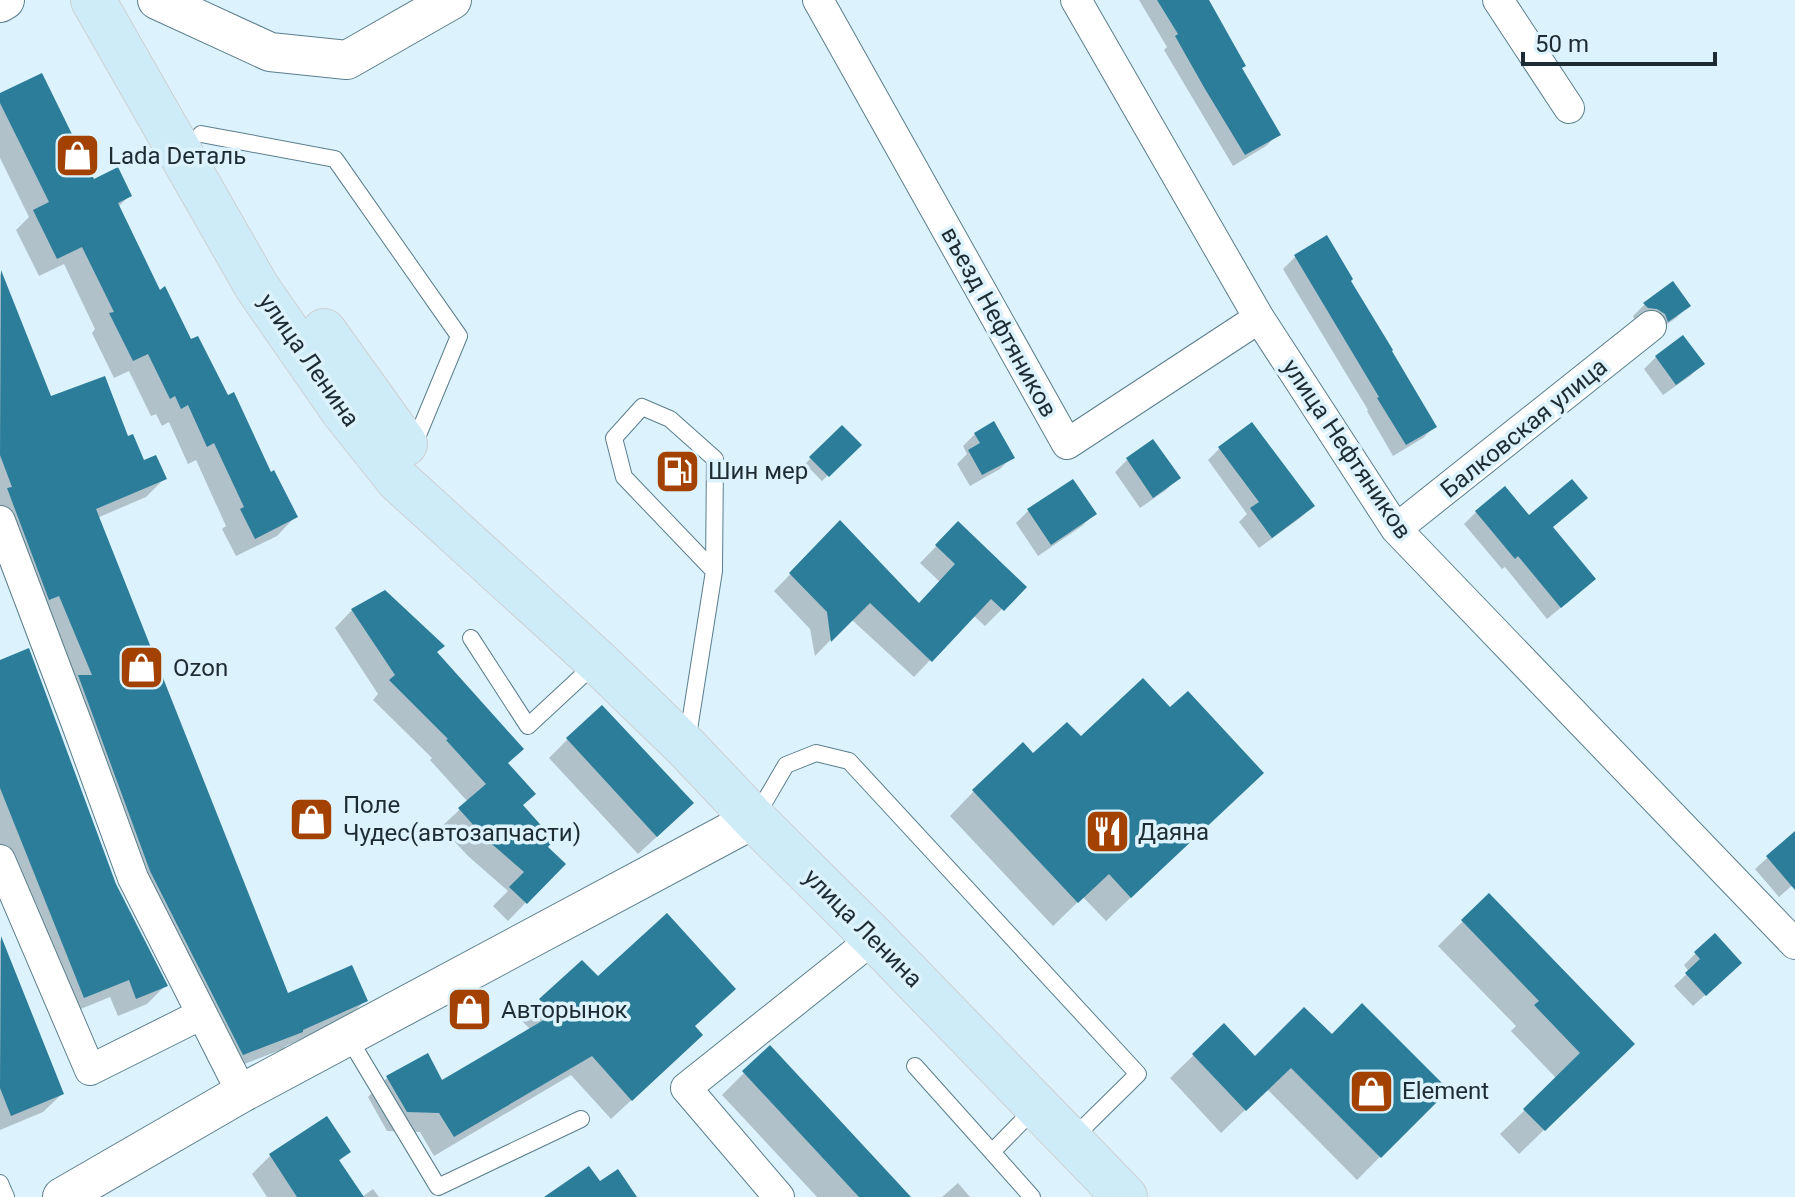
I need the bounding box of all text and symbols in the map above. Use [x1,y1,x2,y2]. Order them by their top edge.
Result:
scale bar [1523,16,1715,66]
text: 50 m [1535,30,1589,58]
shop icon: Lada Dеталь [53,132,101,180]
place label: Lada Dеталь [108,142,246,170]
street label: въезд Нефтяников [935,222,1063,422]
street label: улица Ленина [253,288,365,432]
street label: Балковская улица [1435,352,1613,504]
street label: улица Нефтяников [1276,354,1418,544]
fuel station icon: Шин мер [653,447,701,495]
place label: Шин мер [708,457,808,485]
shop icon: Ozon [118,644,166,692]
place label: Ozon [173,654,228,682]
place label: Поле Чудес(автозапчасти) [343,791,581,847]
shop icon: Поле Чудес(автозапчасти) [288,795,336,843]
restaurant icon: Даяна [1083,808,1131,856]
place label: Даяна [1138,818,1209,846]
street label: улица Ленина [798,863,928,993]
shop icon: Авторынок [446,986,494,1034]
place label: Авторынок [501,996,628,1024]
shop icon: Element [1347,1067,1395,1115]
place label: Element [1402,1077,1489,1105]

